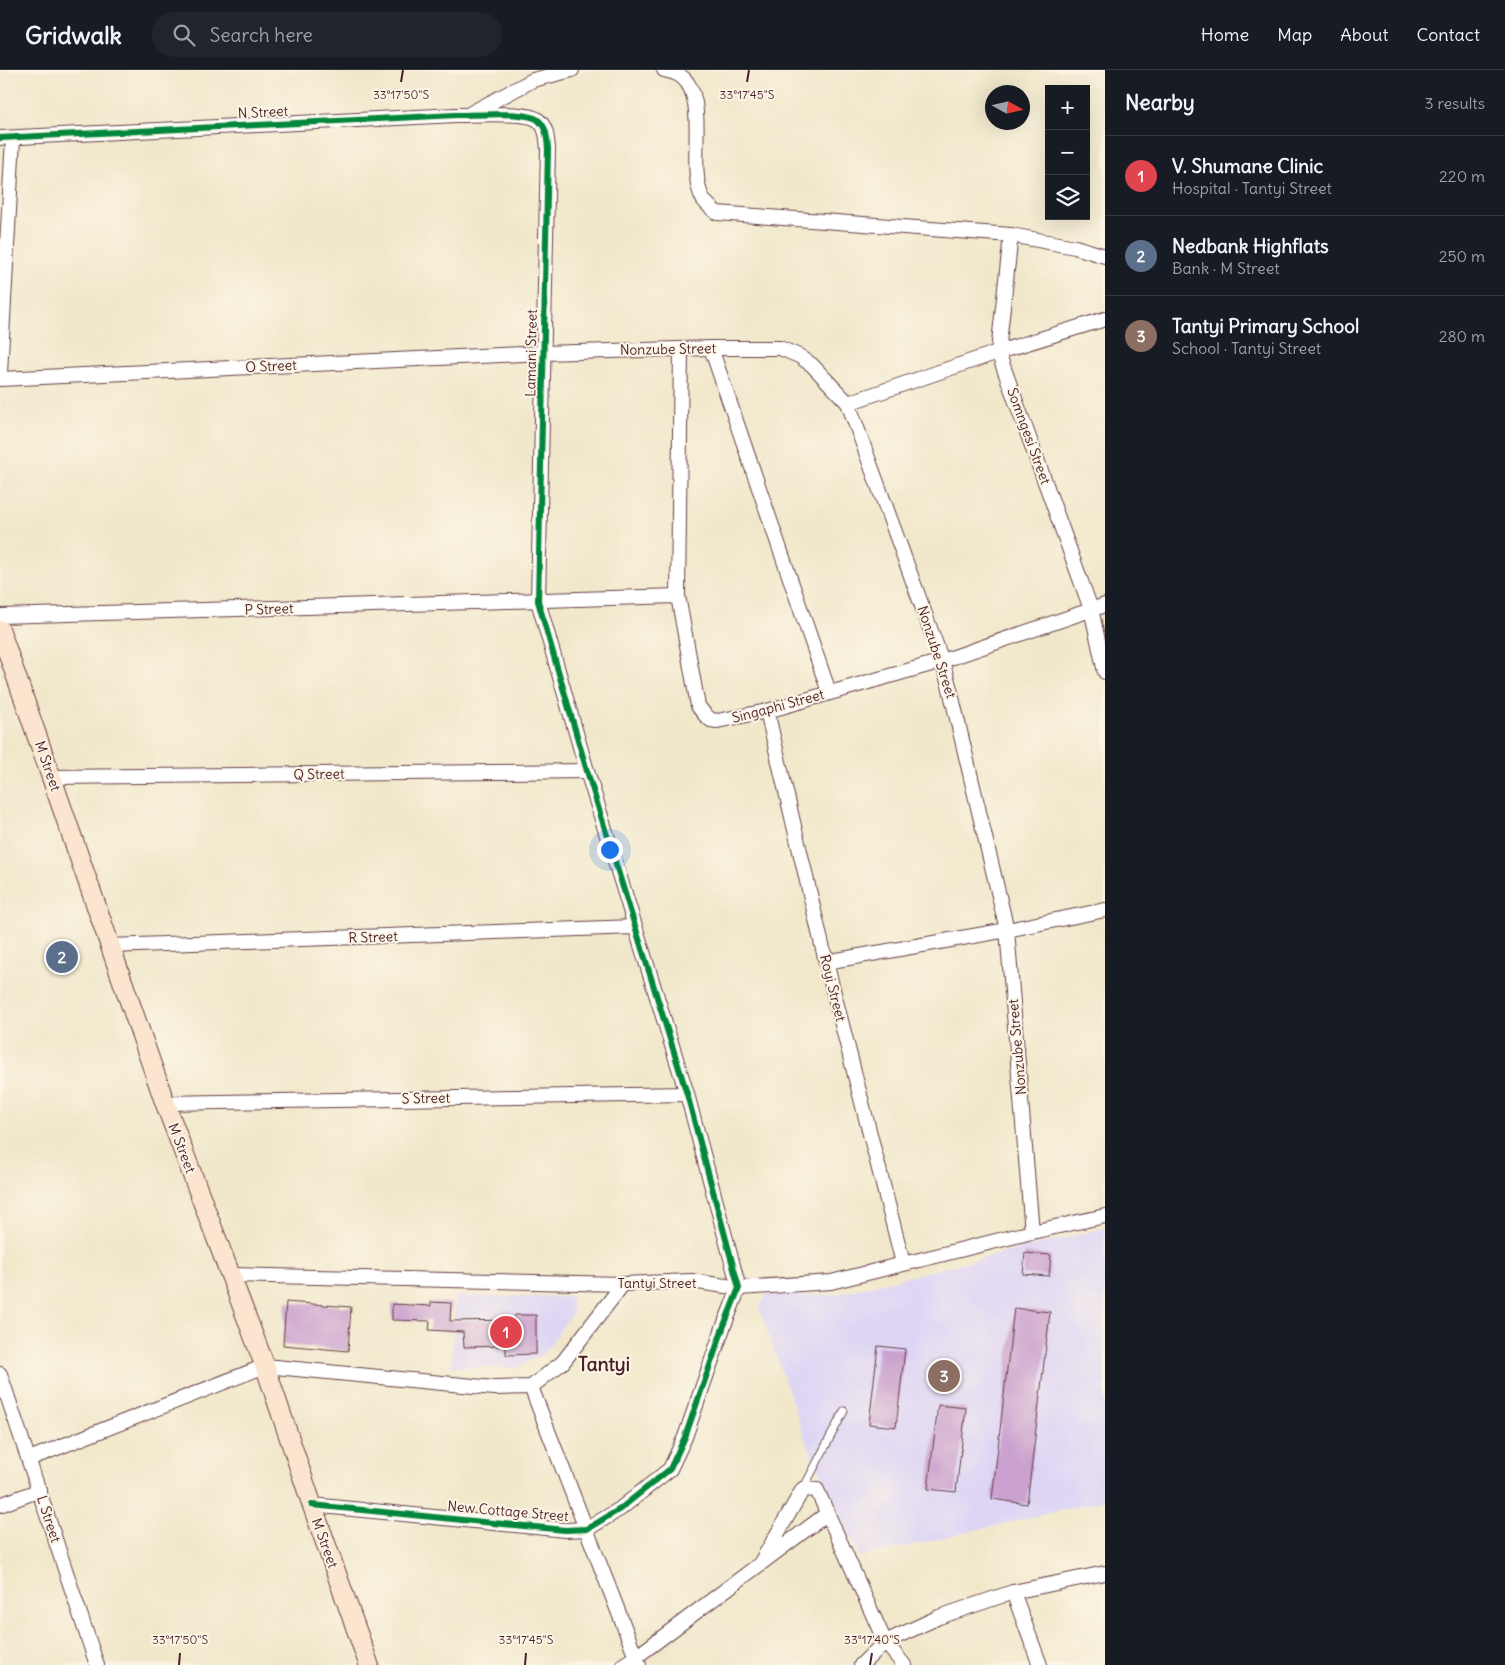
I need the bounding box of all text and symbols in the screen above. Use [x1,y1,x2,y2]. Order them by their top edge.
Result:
search box [152,12,502,57]
text: Gridwalk [25,20,122,50]
icon: search [170,21,198,49]
text: Search here [210,23,313,47]
text: Home [1201,23,1249,46]
text: Map [1277,23,1312,46]
text: About [1340,23,1388,46]
text: Contact [1416,23,1480,46]
north arrow [985,85,1030,130]
map controls [1045,85,1090,220]
button: + [1045,85,1090,130]
text: 33°17'50"S [373,87,429,102]
text: 33°17'45"S [720,87,775,102]
text: Nearby [1125,89,1195,116]
text: 3 results [1425,93,1485,113]
street label: N Street [237,102,289,122]
button: − [1045,130,1090,175]
text: V. Shumane Clinic [1172,154,1323,178]
text: 1 [1138,166,1144,186]
text: 220 m [1439,166,1485,186]
button: layers [1045,175,1090,220]
text: Hospital · Tantyi Street [1172,178,1332,198]
text: Nedbank Highflats [1172,234,1329,258]
text: 2 [1137,246,1145,266]
text: 250 m [1439,246,1485,266]
text: Bank · M Street [1172,258,1280,278]
street label: Lamani Street [521,309,541,397]
text: Tantyi Primary School [1172,314,1359,338]
text: 3 [1136,326,1146,346]
text: 280 m [1439,326,1485,346]
text: School · Tantyi Street [1172,338,1321,358]
street label: Nonzube Street [620,339,717,359]
street label: O Street [245,356,297,376]
street label: Somngesi Street [1003,385,1055,487]
street label: P Street [244,599,294,619]
street label: Nonzube Street [914,603,961,701]
street label: Singaphi Street [730,685,826,727]
street label: M Street [31,738,65,794]
street label: Q Street [293,765,345,783]
your location [597,837,623,863]
street label: R Street [348,927,398,947]
pin: 2 [46,938,78,976]
street label: Royi Street [816,953,850,1024]
street label: Nonzube Street [1004,998,1030,1096]
street label: S Street [402,1089,451,1107]
street label: M Street [164,1120,200,1176]
street label: Tantyi Street [618,1274,697,1292]
pin: 1 [490,1313,522,1351]
district label: Tantyi [578,1352,630,1376]
pin: 3 [928,1357,960,1395]
street label: L Street [33,1493,65,1545]
street label: New Cottage Street [447,1497,570,1525]
street label: M Street [308,1515,342,1571]
text: 33°17'50"S [152,1632,208,1647]
text: 33°17'45"S [499,1632,554,1647]
text: 33°17'40"S [844,1632,900,1647]

